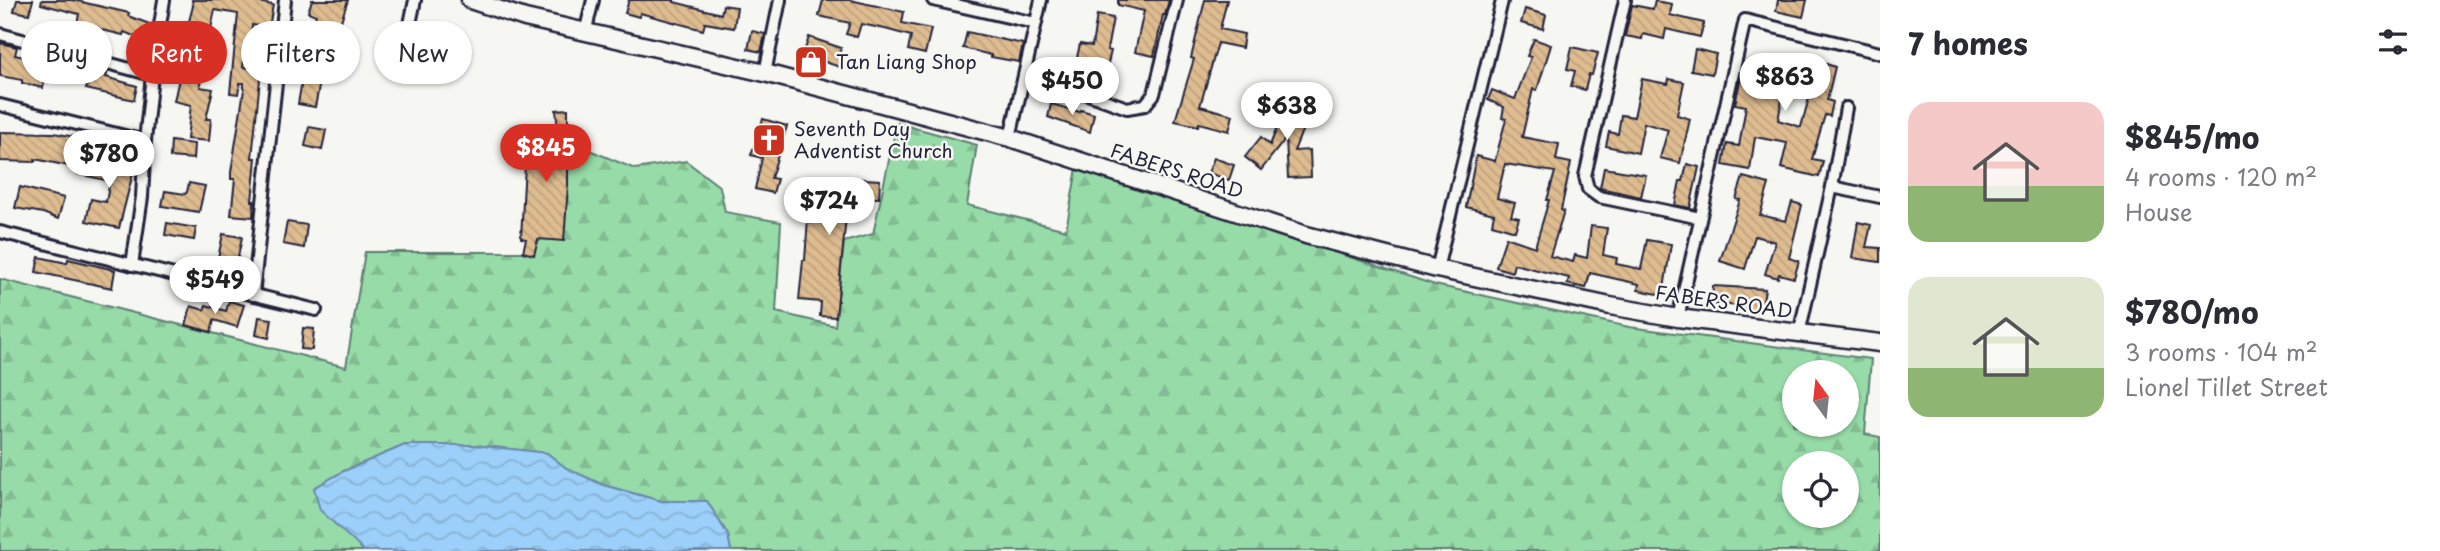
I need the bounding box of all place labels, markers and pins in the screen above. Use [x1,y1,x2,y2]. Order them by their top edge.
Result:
shop icon: Tan Liang Shop [792,43,830,81]
place label: Tan Liang Shop [836,47,977,75]
pin: $863 [1744,54,1826,113]
pin: $450 [1031,58,1113,117]
pin: $638 [1246,82,1328,142]
place label: Seventh Day Adventist Church [794,114,953,164]
church icon: Seventh Day Adventist Church [750,121,788,159]
pin: $845 [505,124,587,184]
pin: $780 [68,130,150,190]
pin: $724 [788,177,870,237]
pin: $549 [174,256,256,316]

